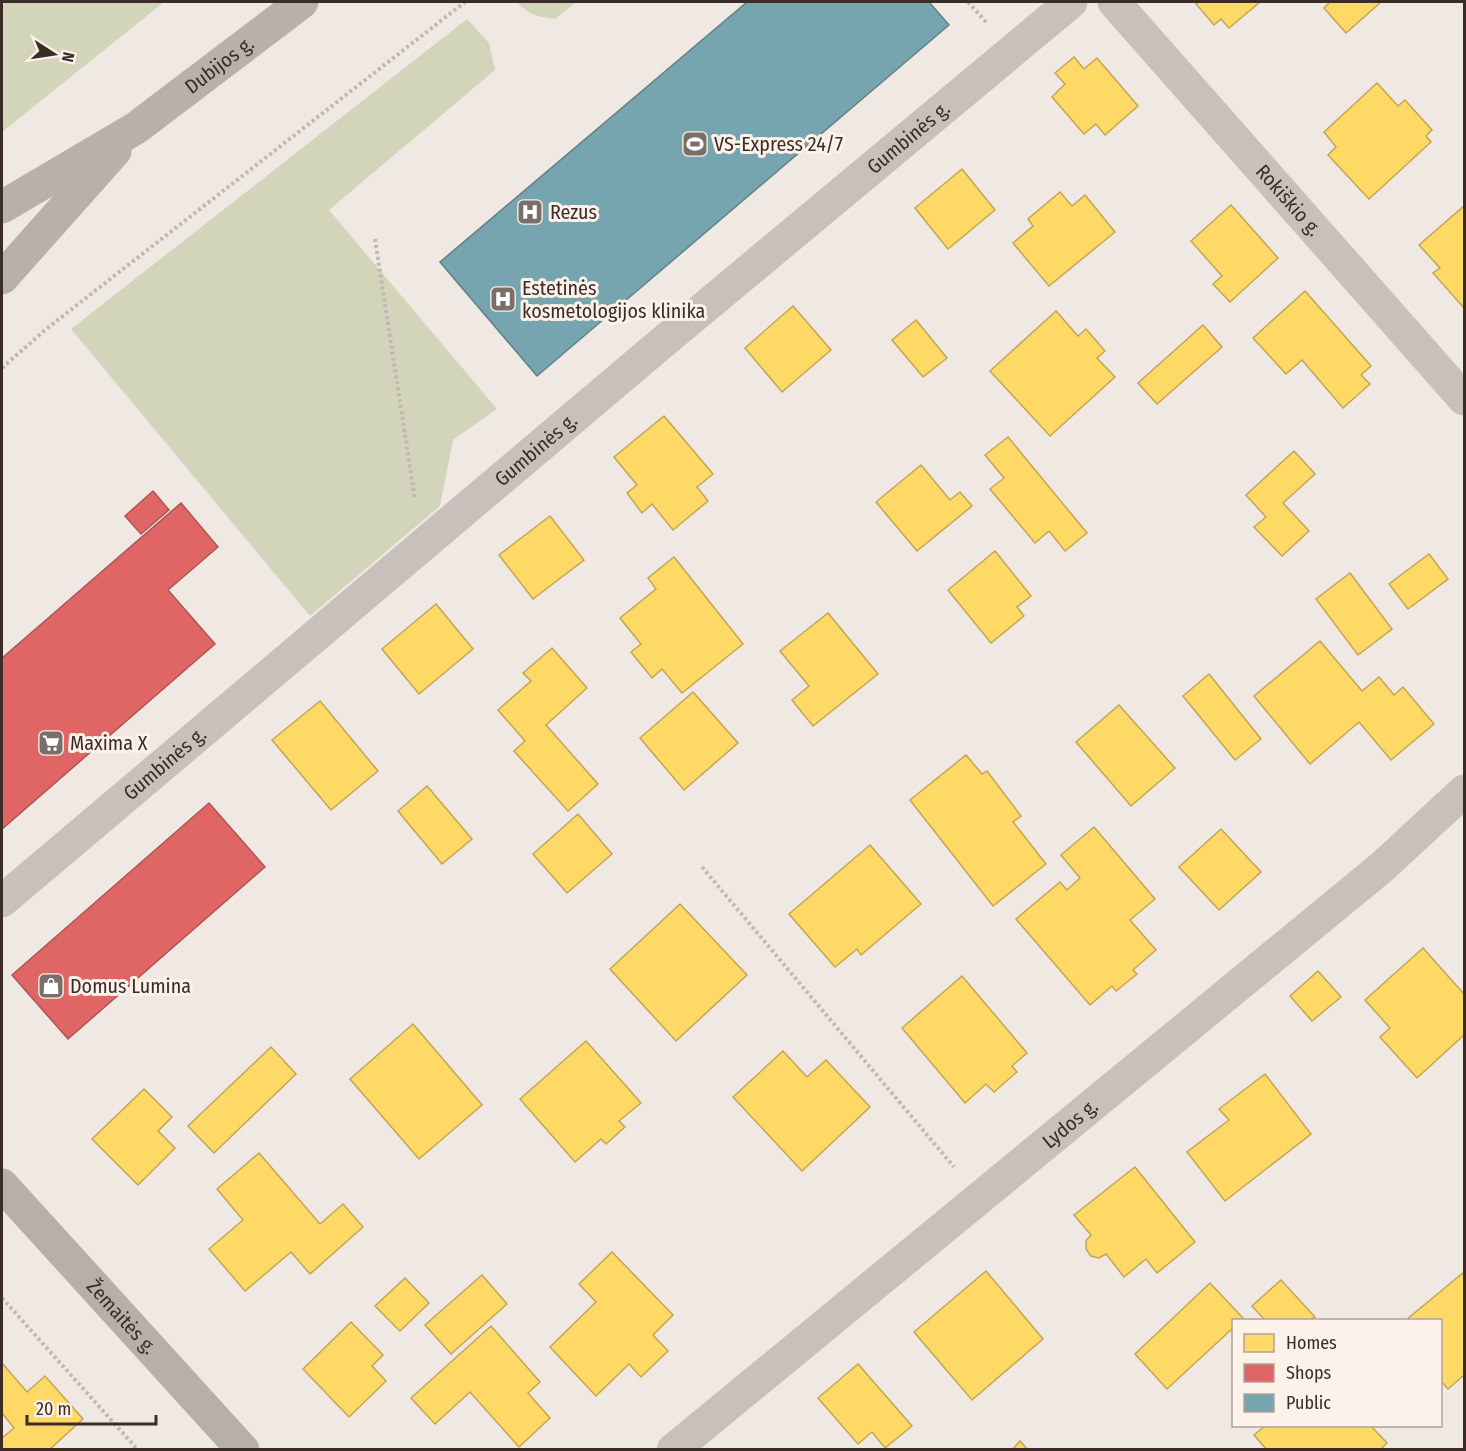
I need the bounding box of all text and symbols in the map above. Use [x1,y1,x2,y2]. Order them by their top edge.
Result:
north arrow [24,24,84,84]
street label: Dubijos g. [180,31,258,99]
text: N [58,50,78,64]
street label: Gumbinės g. [862,96,955,179]
sports icon: VS-Express 24/7 [680,129,710,159]
place label: VS-Express 24/7 [714,132,843,156]
street label: Rokiškio g. [1251,159,1326,241]
hospital icon: Rezus [515,197,545,227]
place label: Rezus [550,200,597,224]
place label: Estetinės kosmetologijos klinika [522,276,705,323]
hospital icon: Estetinės kosmetologijos klinika [488,284,518,314]
street label: Gumbinės g. [490,408,582,491]
street label: Gumbinės g. [119,722,211,805]
supermarket icon: Maxima X [36,728,66,758]
place label: Maxima X [70,731,148,755]
shop icon: Domus Lumina [36,971,66,1001]
place label: Domus Lumina [70,974,191,998]
street label: Lydos g. [1037,1094,1103,1153]
street label: Žemaitės g. [82,1275,162,1359]
legend [1232,1319,1442,1427]
text: Homes [1286,1332,1337,1354]
text: Shops [1286,1362,1331,1384]
scale bar [27,1388,156,1426]
text: Public [1286,1392,1331,1414]
text: 20 m [36,1398,71,1420]

